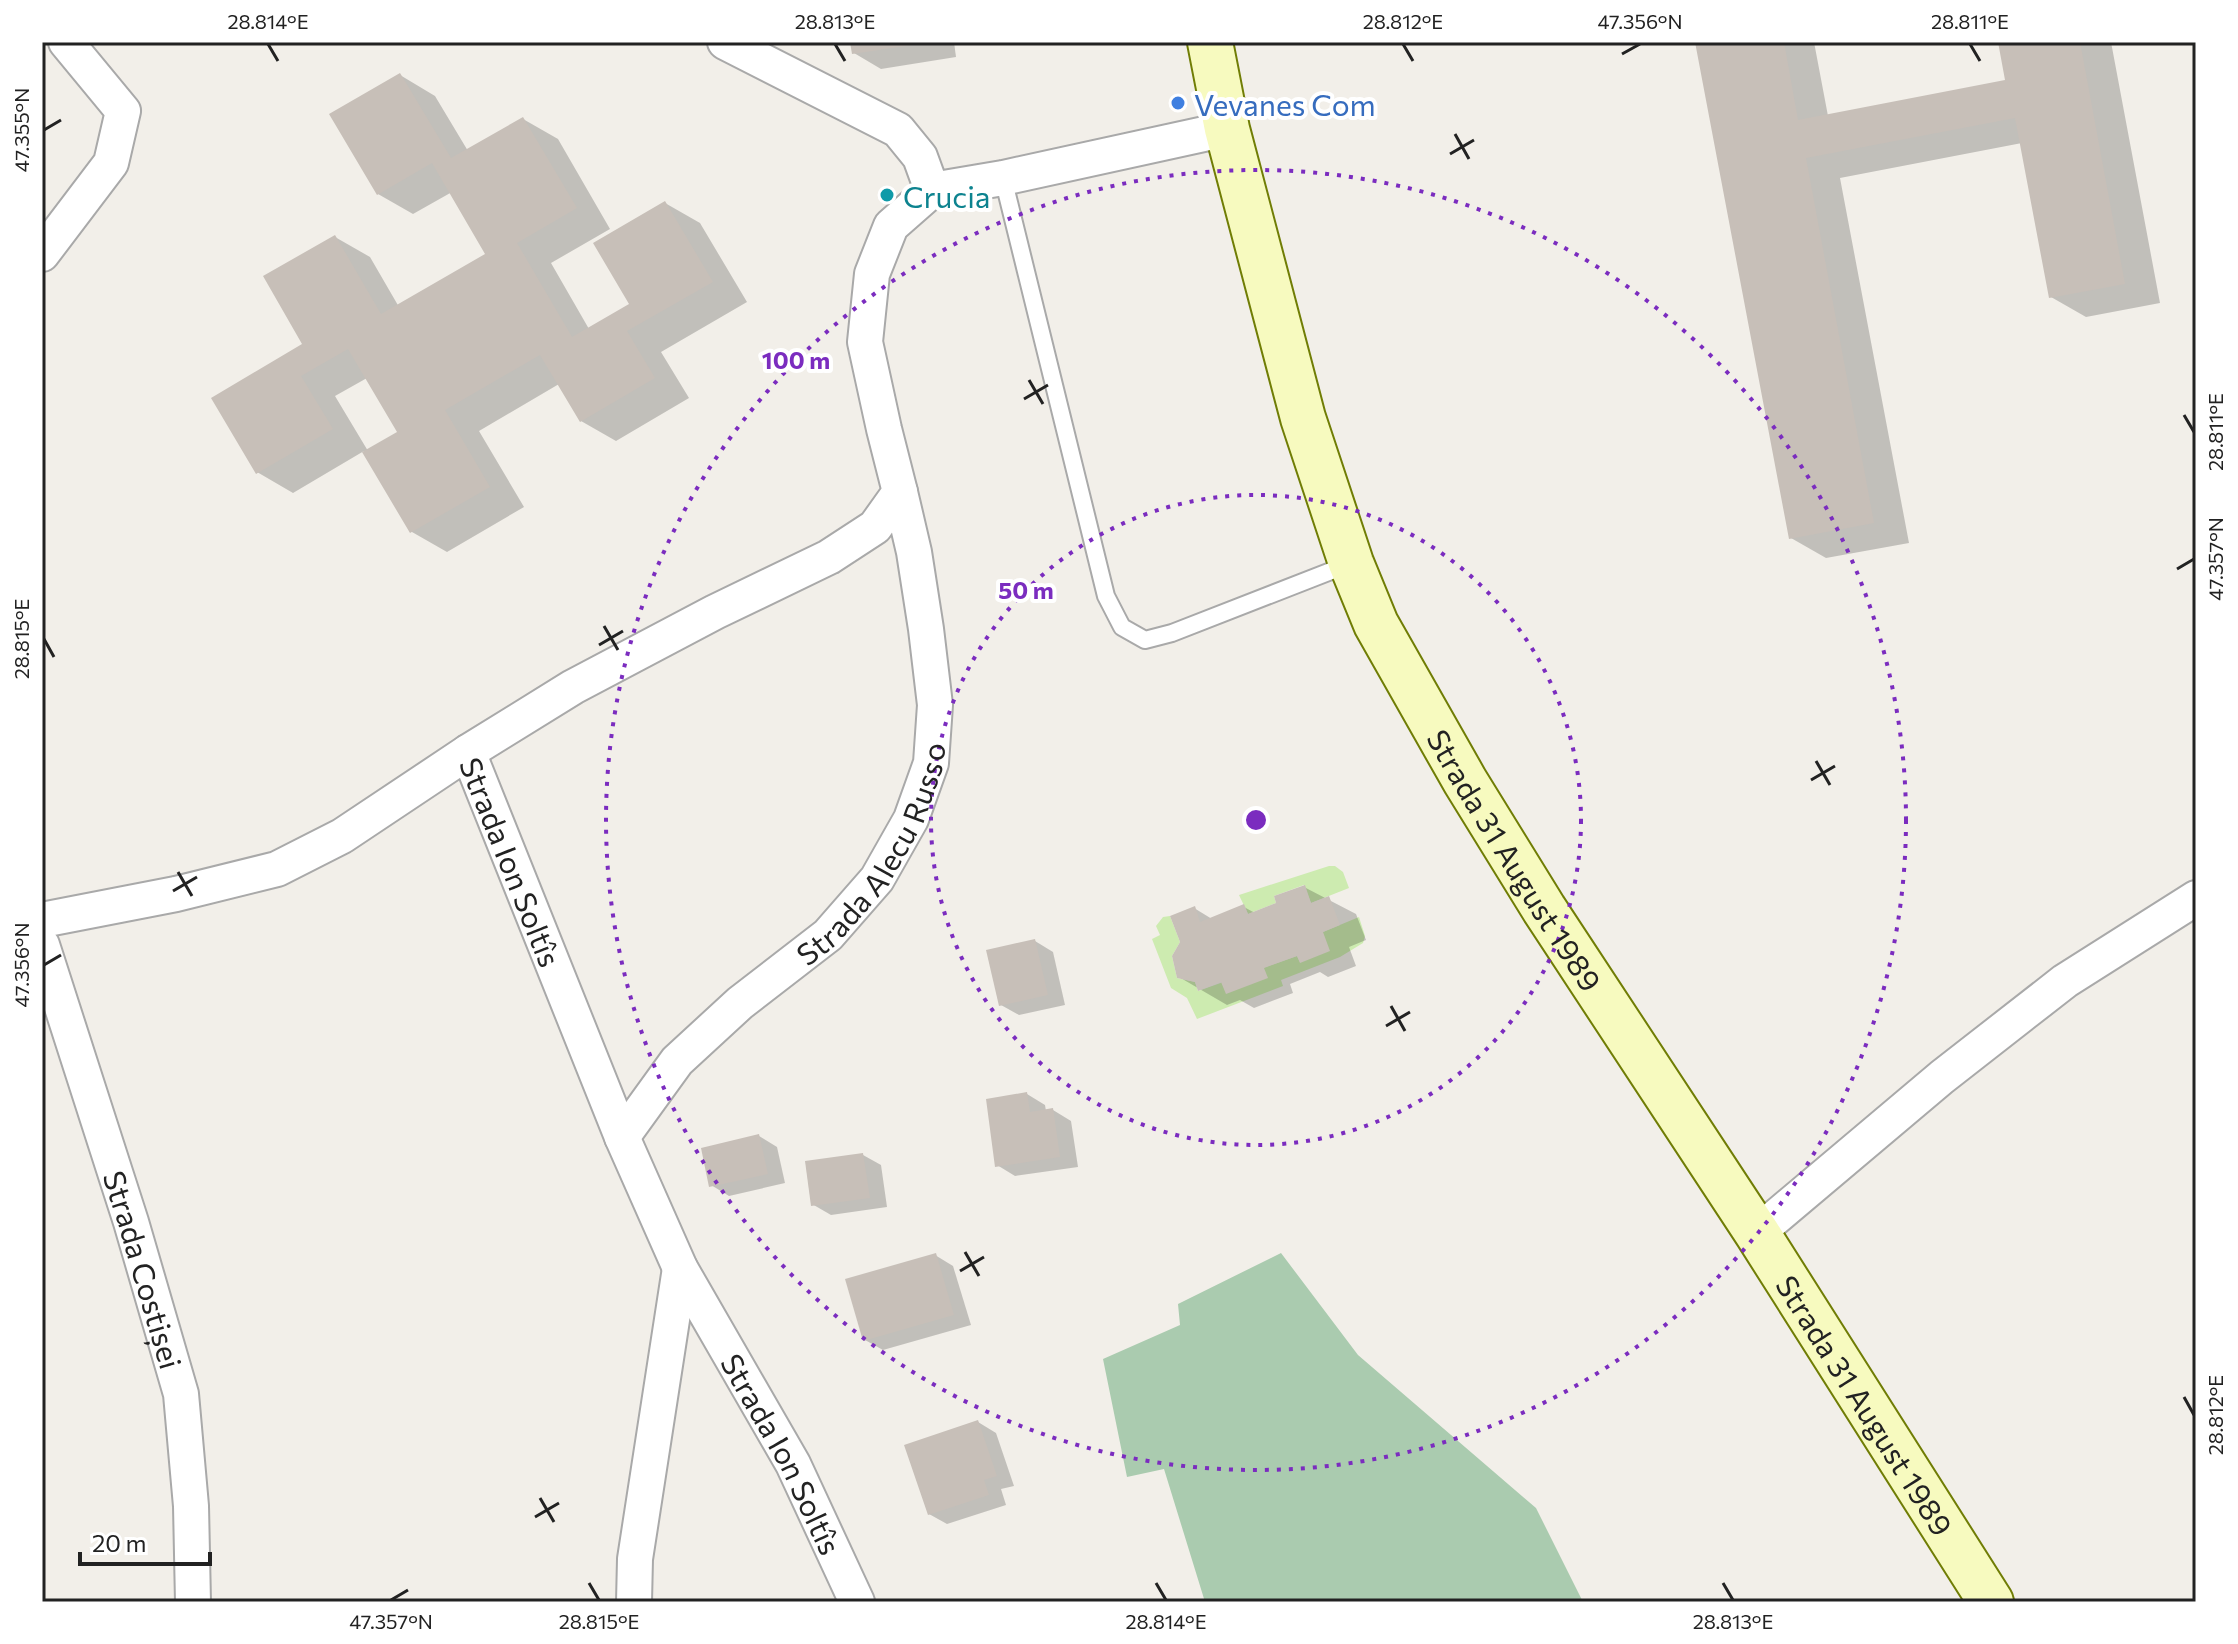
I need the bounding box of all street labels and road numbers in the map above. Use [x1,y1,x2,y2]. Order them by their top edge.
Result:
street label: Strada 31 August 1989 [1421,722,1611,997]
street label: Strada Alecu Russo [788,742,951,972]
street label: Strada Ion Soltîs [453,752,570,971]
street label: Strada Costișei [97,1166,191,1373]
street label: Strada 31 August 1989 [1770,1268,1962,1542]
street label: Strada Ion Soltîs [714,1346,851,1560]

